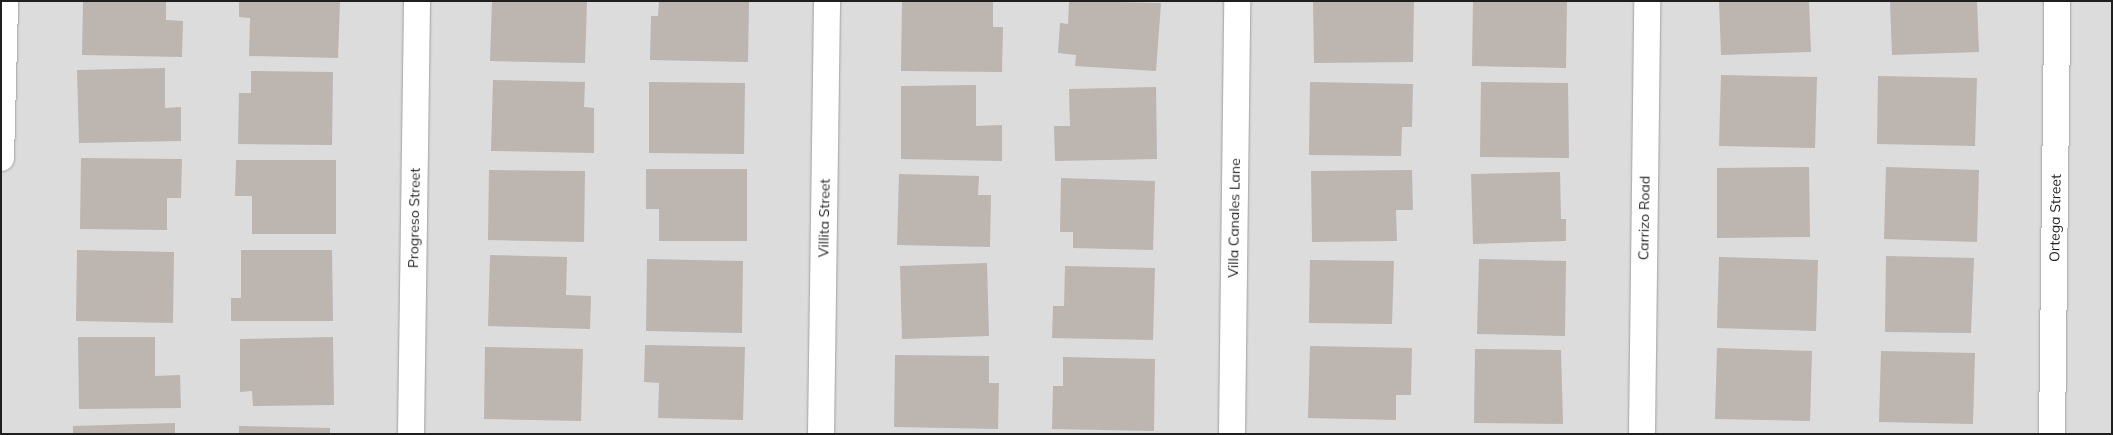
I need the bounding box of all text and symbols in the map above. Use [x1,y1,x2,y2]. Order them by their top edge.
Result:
street label: Villa Canales Lane [1225,158,1243,278]
street label: Progreso Street [405,168,423,268]
street label: Ortega Street [2046,174,2064,262]
street label: Carrizo Road [1635,176,1653,260]
street label: Villita Street [815,178,833,258]

